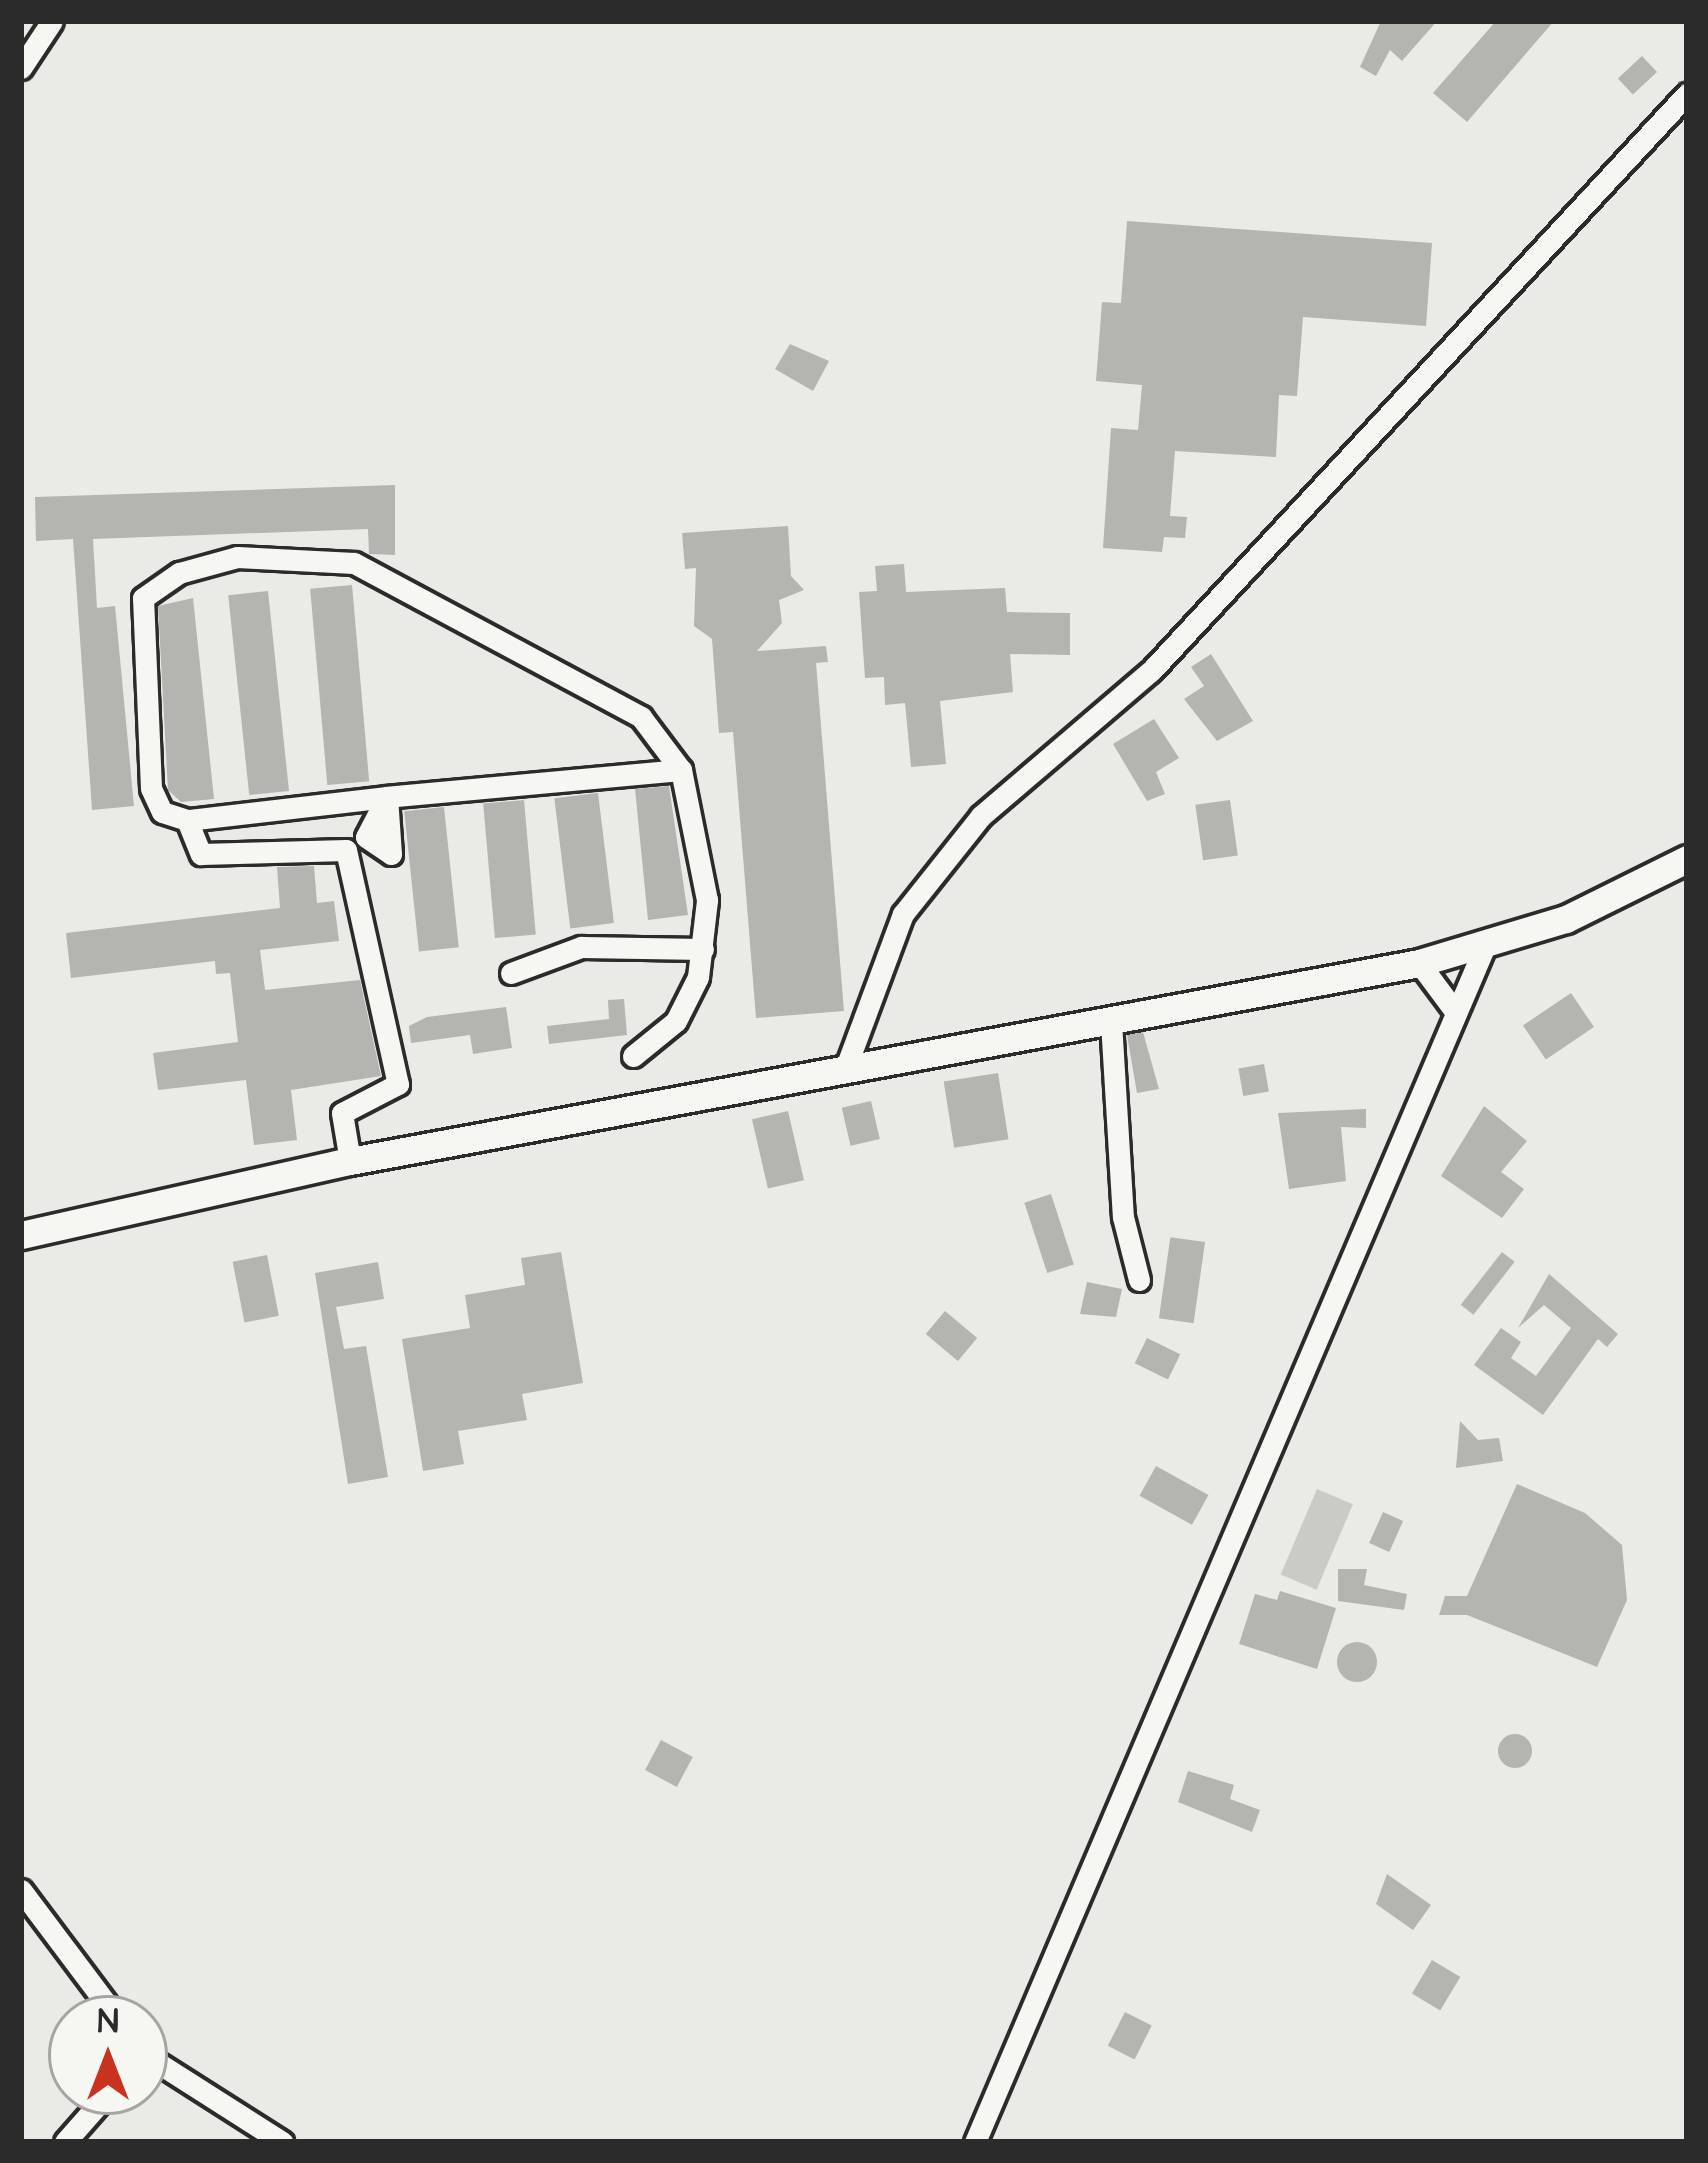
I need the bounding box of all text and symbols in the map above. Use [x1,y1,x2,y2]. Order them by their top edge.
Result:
north arrow [48,1995,168,2115]
text: N [98,1999,118,2045]

